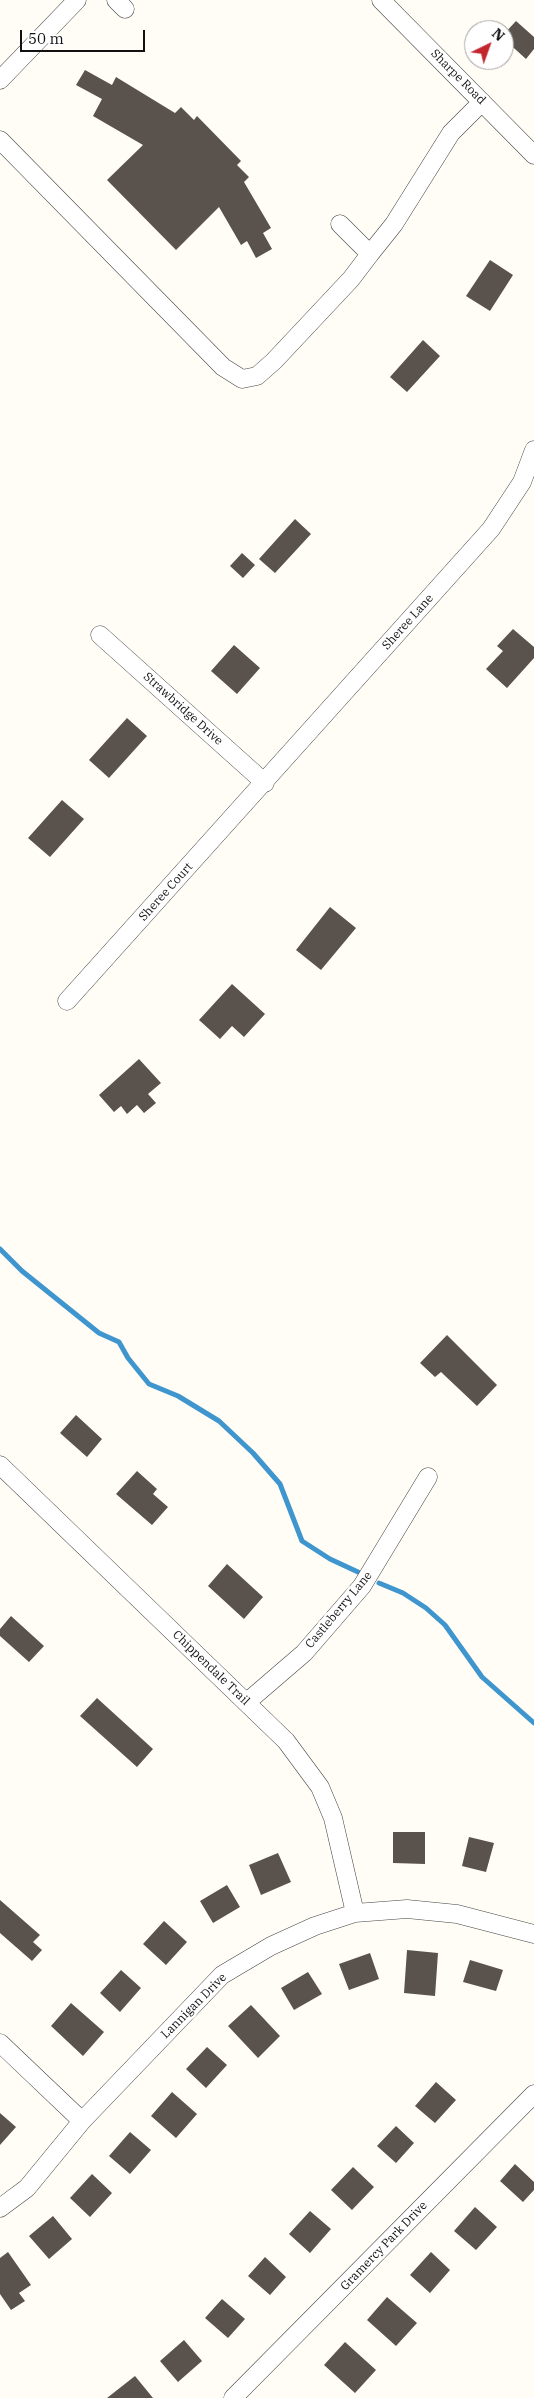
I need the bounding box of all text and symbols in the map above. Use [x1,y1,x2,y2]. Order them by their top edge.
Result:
scale bar [22,20,148,52]
north arrow [464,20,514,70]
text: N [488,24,509,45]
text: 50 m [28,29,64,48]
street label: Sharpe Road [428,47,488,107]
street label: Sheree Lane [379,591,437,653]
street label: Strawbridge Drive [140,670,226,748]
street label: Sheree Court [136,860,196,924]
street label: Castleberry Lane [303,1569,375,1651]
street label: Chippendale Trail [169,1628,253,1708]
street label: Lannigan Drive [158,1970,230,2042]
street label: Gramercy Park Drive [338,2198,430,2294]

